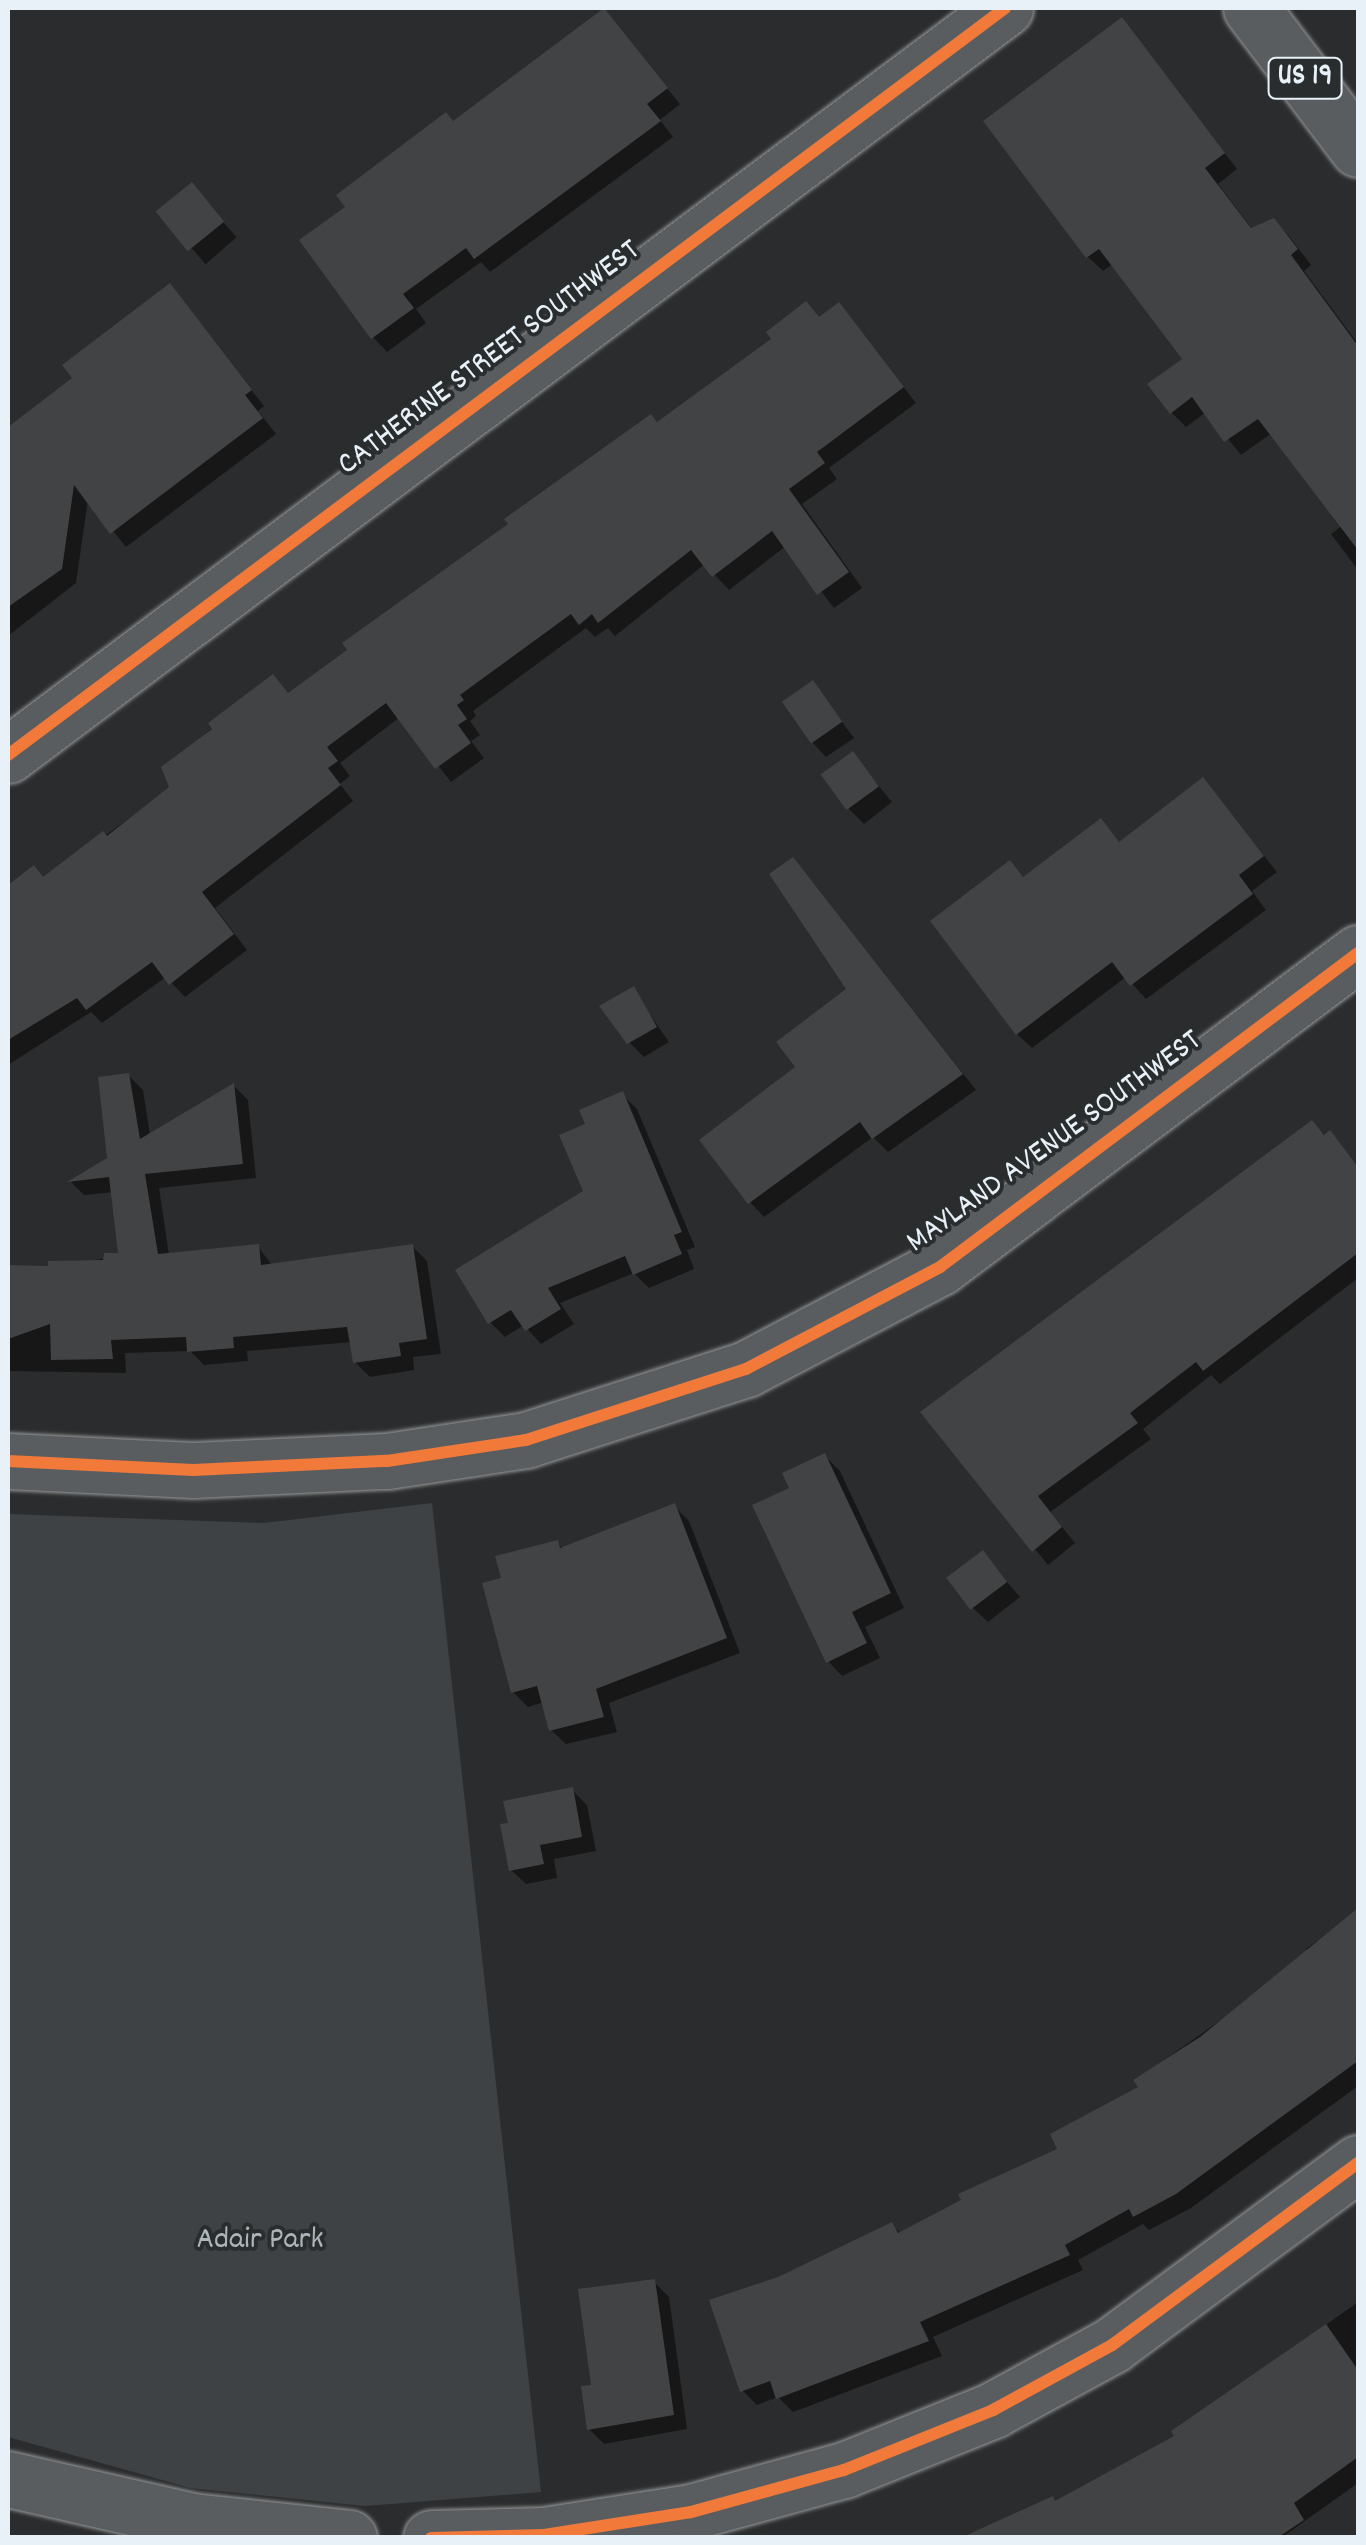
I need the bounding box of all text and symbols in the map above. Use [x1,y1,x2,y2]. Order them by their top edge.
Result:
road number: US 19 [1268,53,1342,103]
street label: CATHERINE STREET SOUTHWEST [331,233,649,485]
street label: MAYLAND AVENUE SOUTHWEST [900,1023,1210,1263]
park label: Adair Park [196,2222,324,2260]

